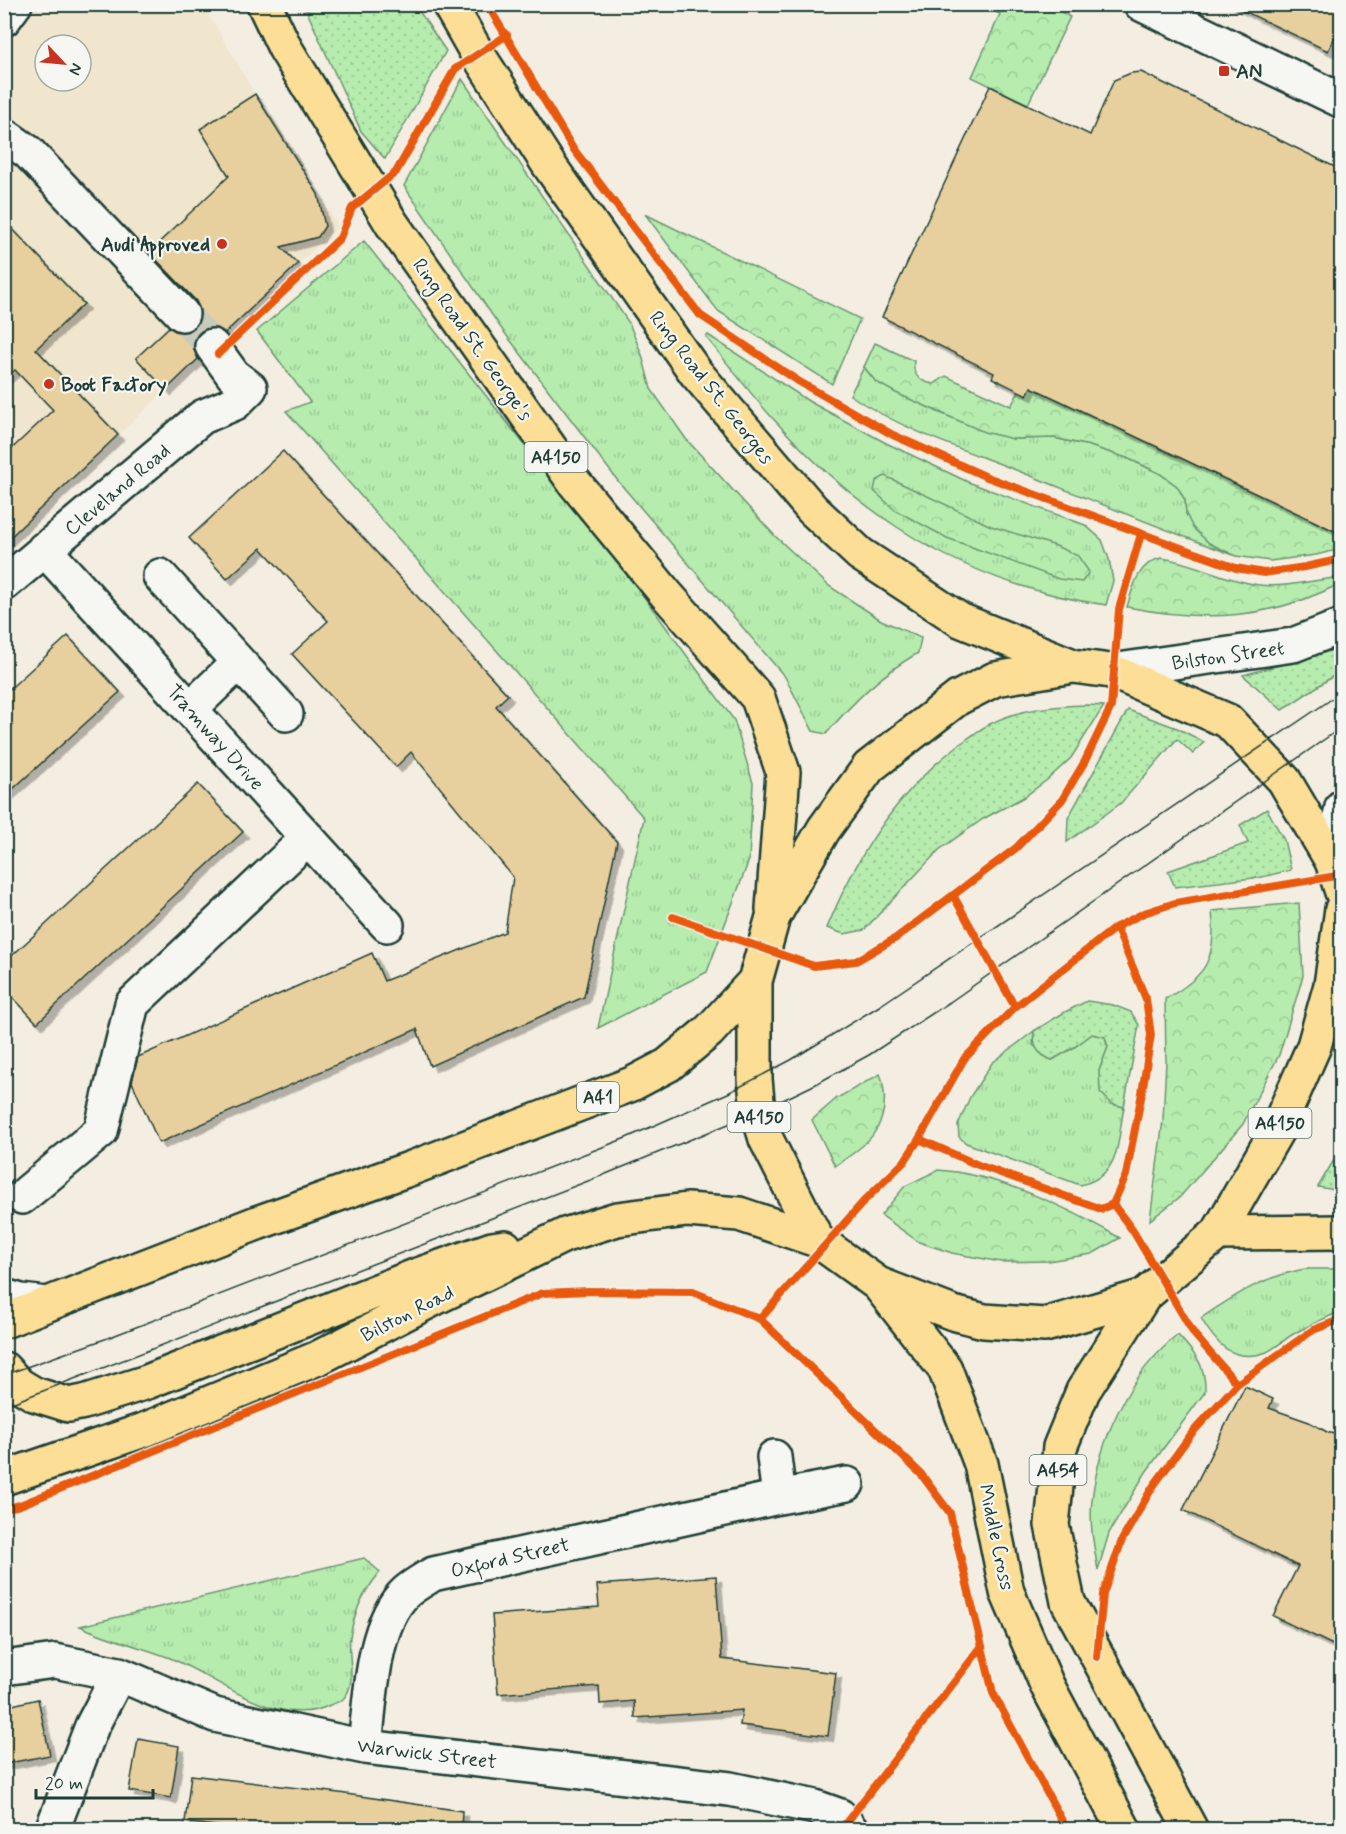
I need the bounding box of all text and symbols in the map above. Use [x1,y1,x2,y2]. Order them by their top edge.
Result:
north arrow [33,33,93,93]
place label: AN [1236,59,1262,86]
text: N [63,60,87,78]
marker: AN [1217,64,1231,78]
place label: Audi Approved [101,232,210,260]
marker: Audi Approved [215,237,229,251]
street label: Ring Road St. George's [405,253,538,427]
street label: Ring Road St. Georges [641,305,779,471]
place label: Boot Factory [61,372,166,399]
marker: Boot Factory [42,377,56,391]
street label: Cleveland Road [59,438,177,542]
road number: A4150 [524,442,588,472]
street label: Bilston Street [1170,635,1286,678]
street label: Tramway Drive [160,679,270,797]
road number: A41 [577,1082,619,1112]
road number: A4150 [728,1102,790,1132]
road number: A4150 [1248,1108,1312,1138]
street label: Bilston Road [356,1279,459,1349]
road number: A454 [1030,1455,1086,1485]
street label: Middle Cross [971,1482,1020,1593]
street label: Oxford Street [448,1532,573,1587]
street label: Warwick Street [356,1733,498,1776]
scale bar [36,1762,153,1800]
text: 20 m [45,1772,83,1796]

